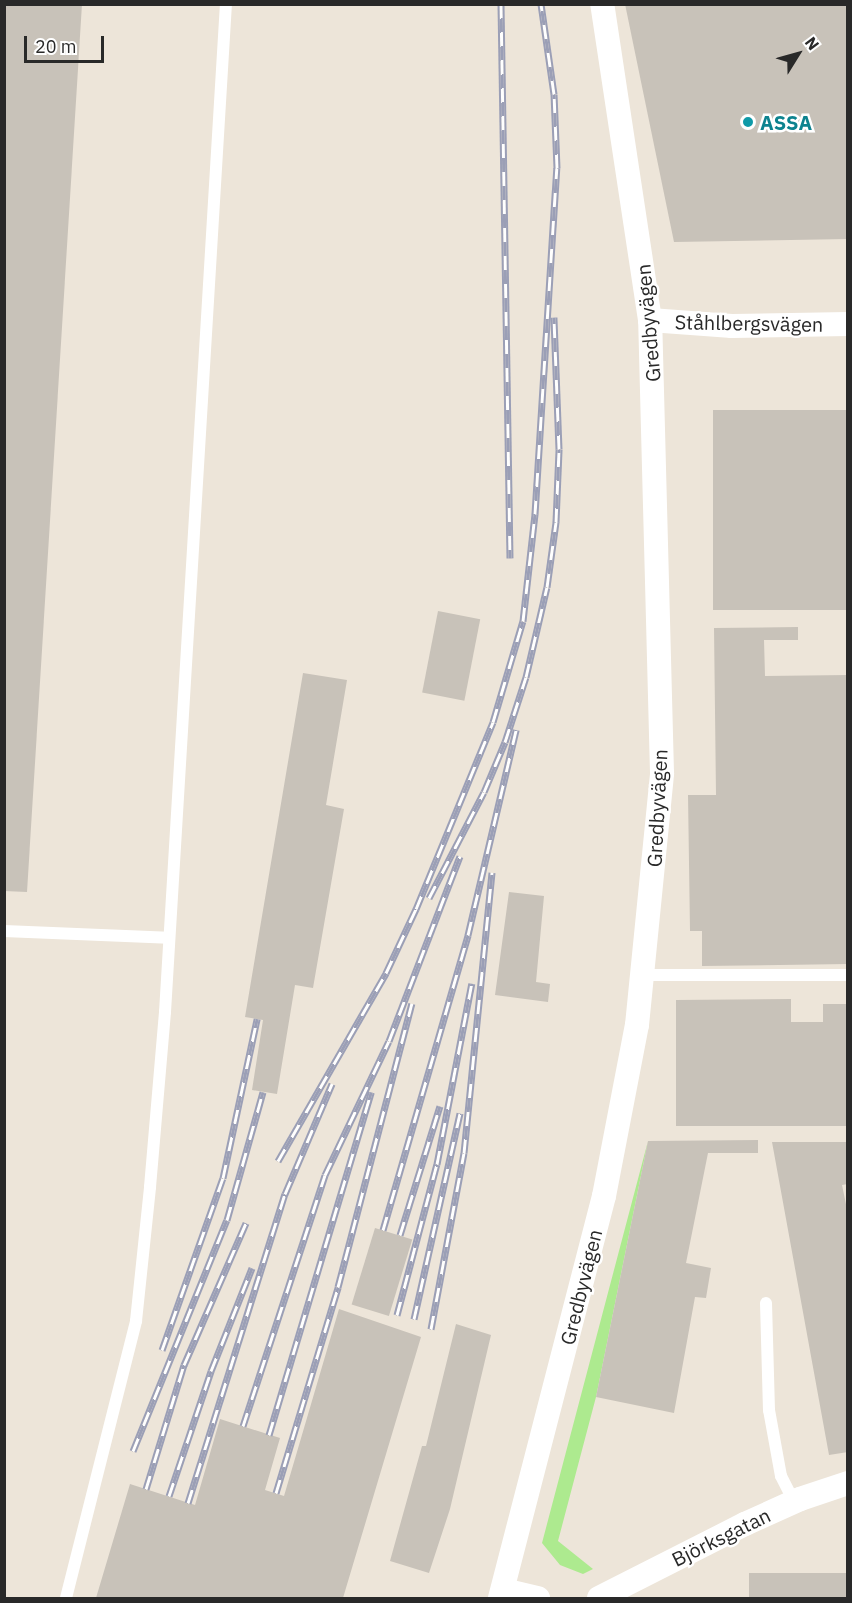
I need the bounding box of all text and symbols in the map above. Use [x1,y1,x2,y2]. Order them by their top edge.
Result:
scale bar [27,24,106,62]
north arrow [768,24,828,84]
text: N [801,33,824,54]
text: 20 m [35,35,77,58]
place label: ASSA [760,110,812,134]
marker: ASSA [741,115,755,129]
street label: Gredbyvägen [631,263,665,383]
street label: Ståhlbergsvägen [674,310,824,336]
street label: Gredbyvägen [642,748,672,868]
street label: Gredbyvägen [555,1227,607,1347]
street label: Björksgatan [668,1503,774,1571]

